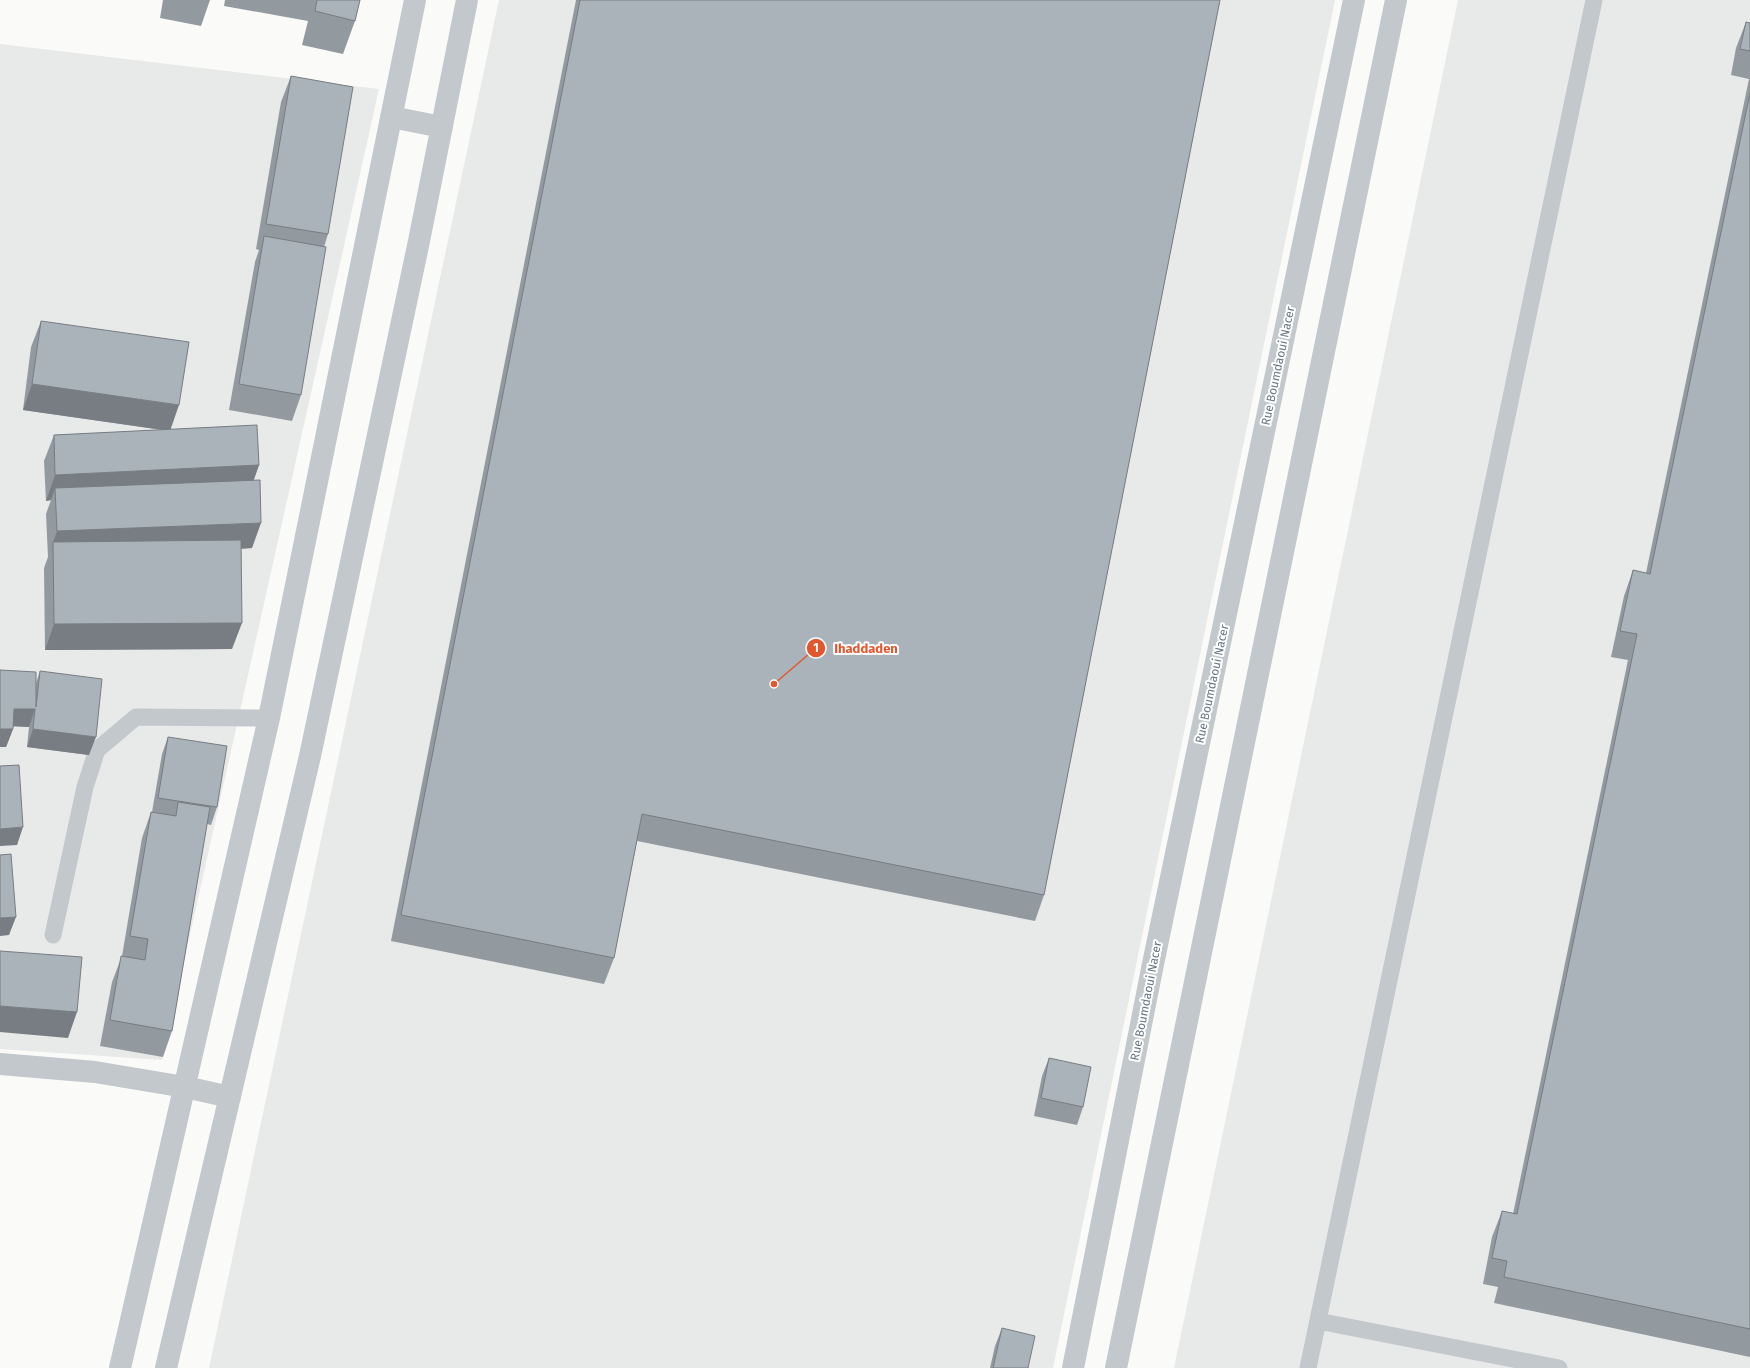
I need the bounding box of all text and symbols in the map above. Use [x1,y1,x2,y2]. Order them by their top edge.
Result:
street label: Rue Boumdaoui Nacer [1259,305,1298,427]
street label: Rue Boumdaoui Nacer [1193,623,1232,745]
callout: Ihaddaden [806,635,906,660]
text: 1 [813,641,819,655]
text: Ihaddaden [834,641,898,656]
street label: Rue Boumdaoui Nacer [1128,940,1165,1062]

